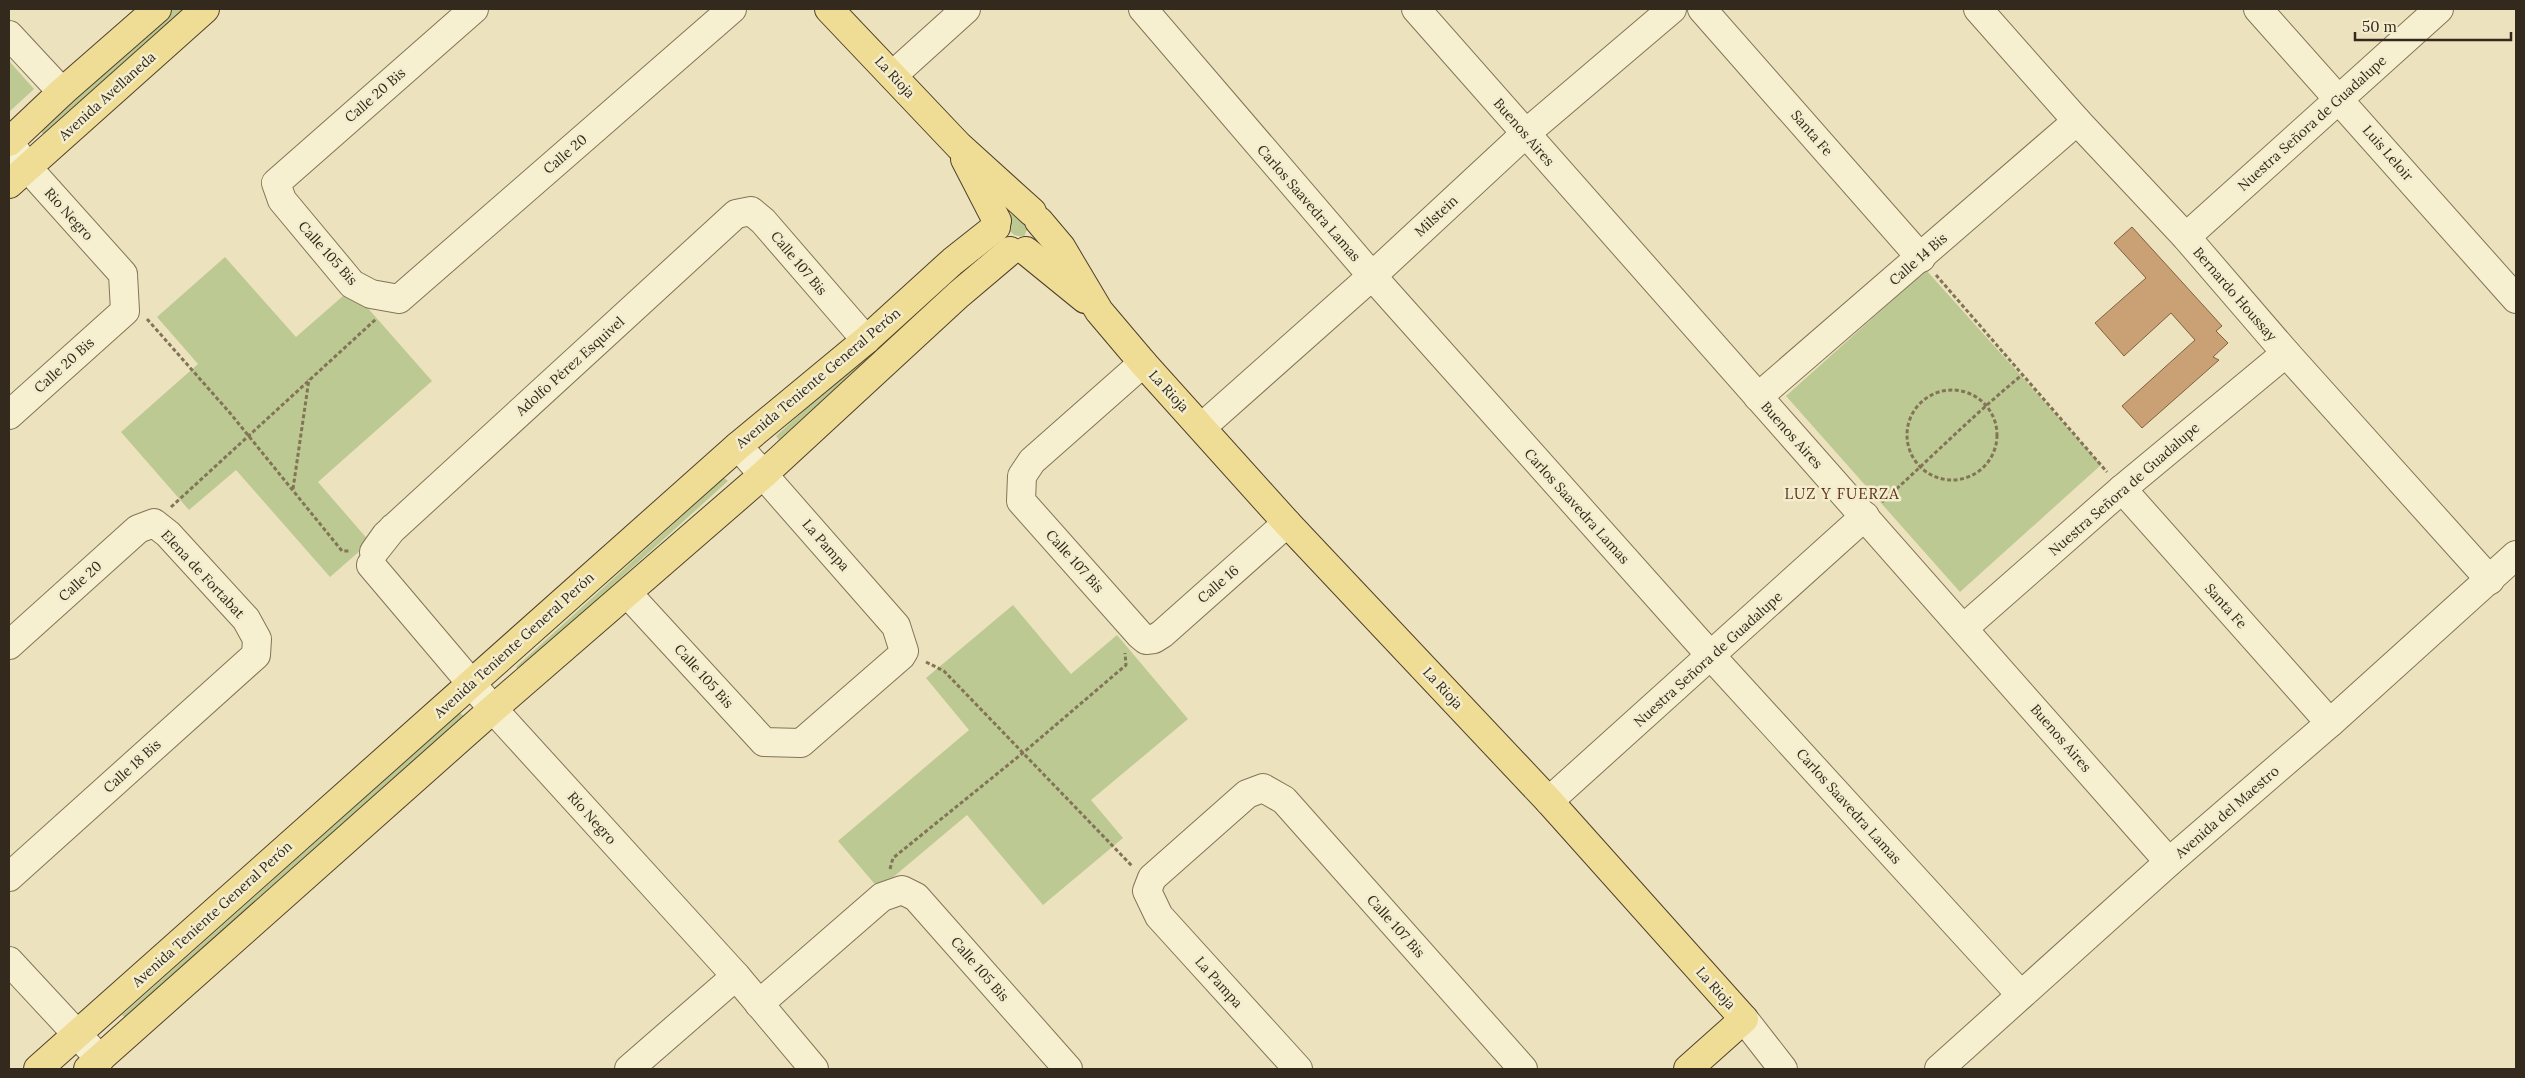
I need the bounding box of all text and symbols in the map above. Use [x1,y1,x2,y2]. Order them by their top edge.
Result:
scale bar [2355,10,2511,42]
text: 50 m [2362,17,2397,36]
street label: Avenida Avellaneda [54,48,159,145]
street label: Nuestra Señora de Guadalupe [2234,51,2390,195]
street label: La Rioja [871,52,919,102]
street label: Calle 20 Bis [341,64,409,126]
street label: Buenos Aires [1490,94,1558,170]
street label: Santa Fe [1787,106,1837,160]
street label: Luis Leloir [2359,121,2417,185]
street label: Calle 20 [539,130,591,178]
street label: Carlos Saavedra Lamas [1253,141,1365,265]
street label: Rio Negro [41,184,97,244]
street label: Milstein [1411,191,1462,240]
street label: Calle 105 Bis [295,217,361,289]
street label: Calle 107 Bis [767,227,831,299]
street label: Calle 14 Bis [1885,229,1951,289]
street label: Bernardo Houssay [2189,243,2281,345]
street label: Avenida Teniente General Perón [731,304,904,453]
street label: Adolfo Pérez Esquivel [511,312,628,420]
street label: Calle 20 Bis [30,333,98,397]
street label: La Rioja [1145,366,1193,416]
street label: Buenos Aires [1757,398,1827,472]
street label: Nuestra Señora de Guadalupe [2045,418,2203,559]
street label: Carlos Saavedra Lamas [1520,445,1634,567]
district label: LUZ Y FUERZA [1784,484,1900,503]
street label: La Pampa [799,515,853,575]
street label: Elena de Fortabat [157,526,249,622]
street label: Calle 107 Bis [1042,526,1108,596]
street label: Calle 20 [55,557,105,605]
street label: Calle 16 [1194,561,1242,607]
street label: Avenida Teniente General Perón [429,568,598,722]
street label: Santa Fe [2201,580,2251,633]
street label: Nuestra Señora de Guadalupe [1630,587,1786,731]
street label: Calle 105 Bis [671,640,737,712]
street label: La Rioja [1419,663,1467,713]
street label: Buenos Aires [2027,700,2095,776]
street label: Calle 18 Bis [99,735,165,797]
street label: Carlos Saavedra Lamas [1792,745,1906,867]
street label: Avenida del Maestro [2171,762,2283,863]
street label: Río Negro [564,788,620,848]
street label: Avenida Teniente General Perón [127,837,296,991]
street label: Calle 107 Bis [1363,891,1429,961]
street label: Calle 105 Bis [947,933,1013,1005]
street label: La Pampa [1191,953,1247,1011]
street label: La Rioja [1692,963,1740,1013]

